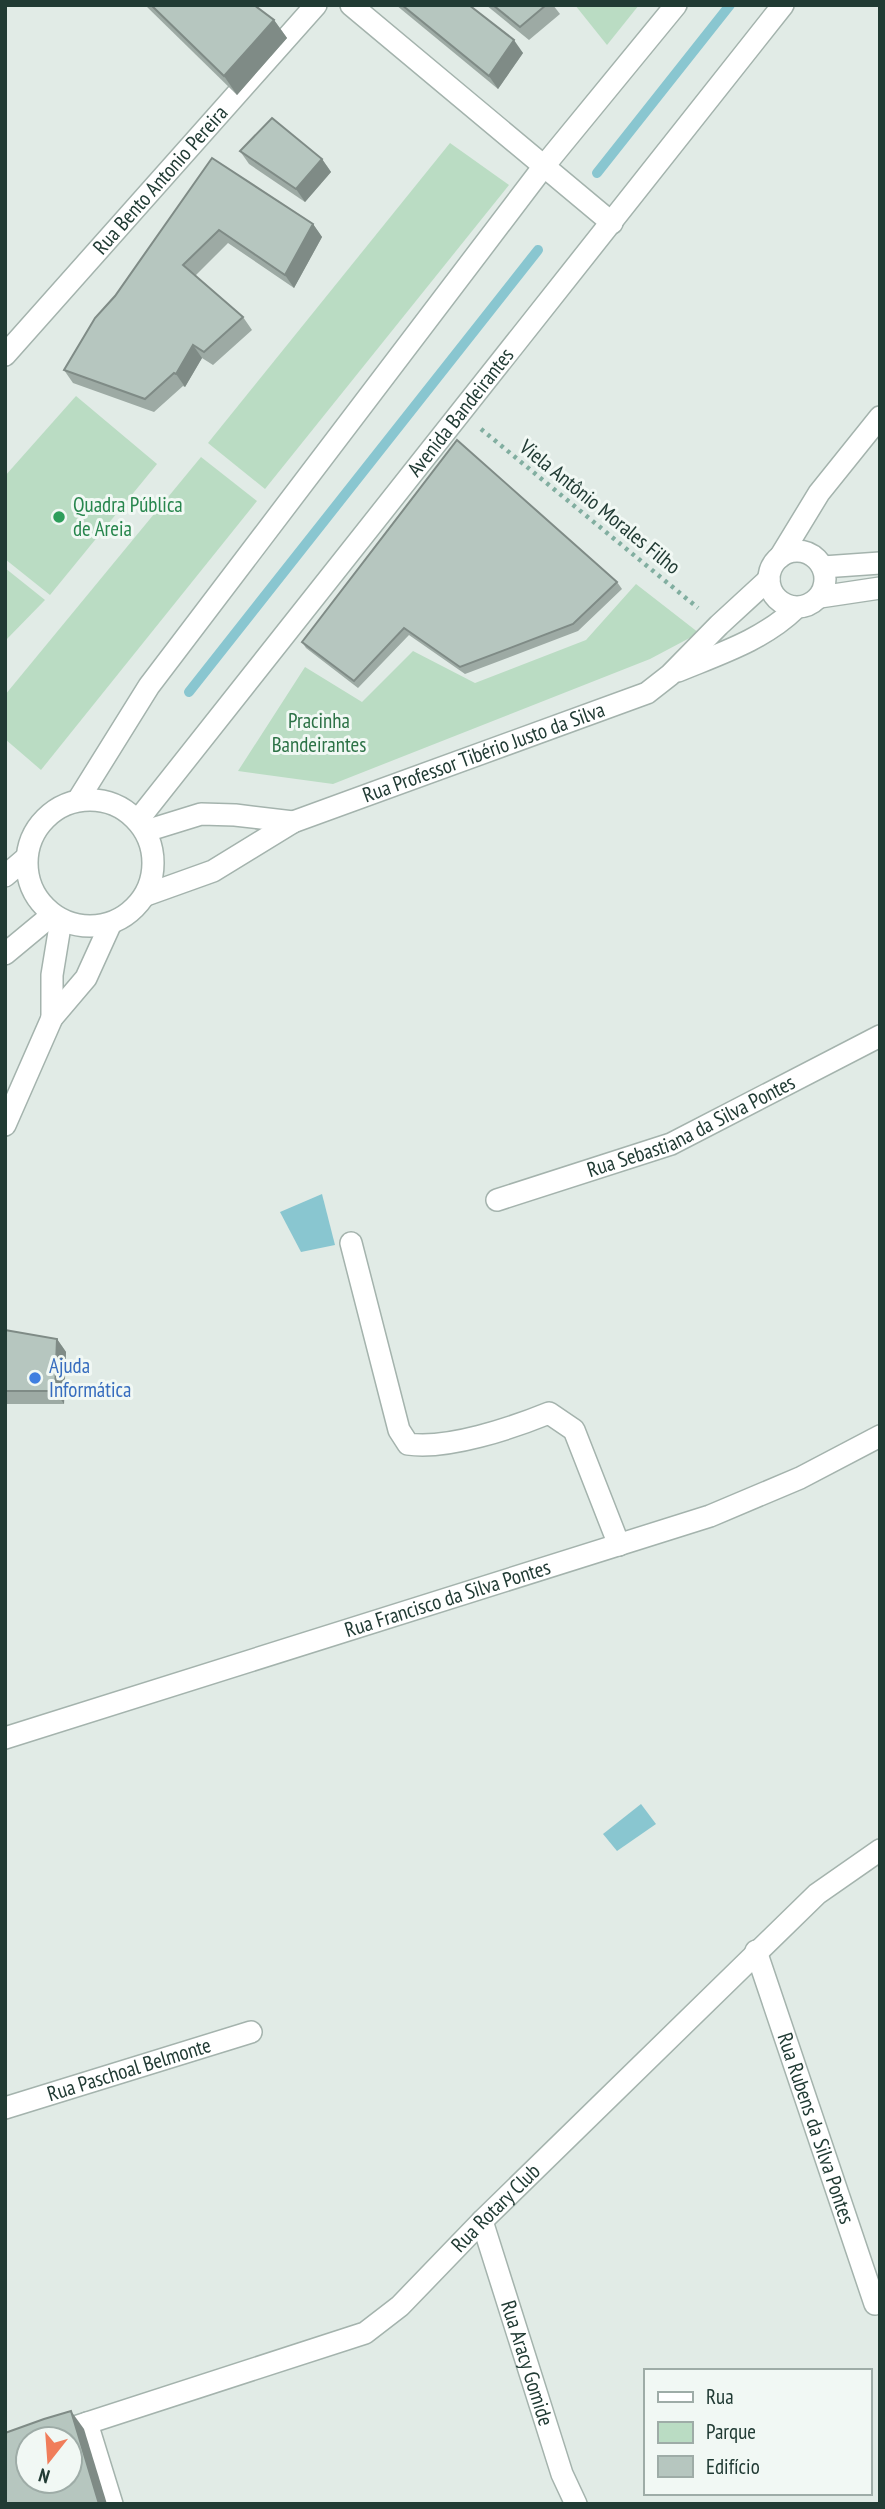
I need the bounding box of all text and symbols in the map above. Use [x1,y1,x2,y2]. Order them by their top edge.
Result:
street label: Rua Bento Antonio Pereira [87,100,233,260]
street label: Avenida Bandeirantes [401,342,519,482]
street label: Viela Antônio Morales Filho [514,433,686,580]
place label: Quadra Pública de Areia [73,491,183,542]
marker: Quadra Pública de Areia [51,509,67,525]
street label: Rua Professor Tibério Justo da Silva [359,696,608,808]
park label: Pracinha Bandeirantes [272,707,366,758]
street label: Rua Sebastiana da Silva Pontes [583,1068,799,1183]
place label: Ajuda Informática [49,1352,131,1403]
marker: Ajuda Informática [27,1370,43,1386]
street label: Rua Francisco da Silva Pontes [341,1553,554,1643]
street label: Rua Rubens da Silva Pontes [771,2029,861,2227]
street label: Rua Paschoal Belmonte [44,2031,214,2107]
street label: Rua Rotary Club [445,2158,546,2258]
street label: Rua Aracy Gomide [495,2297,560,2429]
legend [644,2369,871,2495]
text: Rua [706,2383,734,2410]
text: Parque [706,2418,756,2445]
north arrow [14,2425,84,2495]
text: Edifício [706,2453,760,2480]
text: N [36,2463,52,2489]

